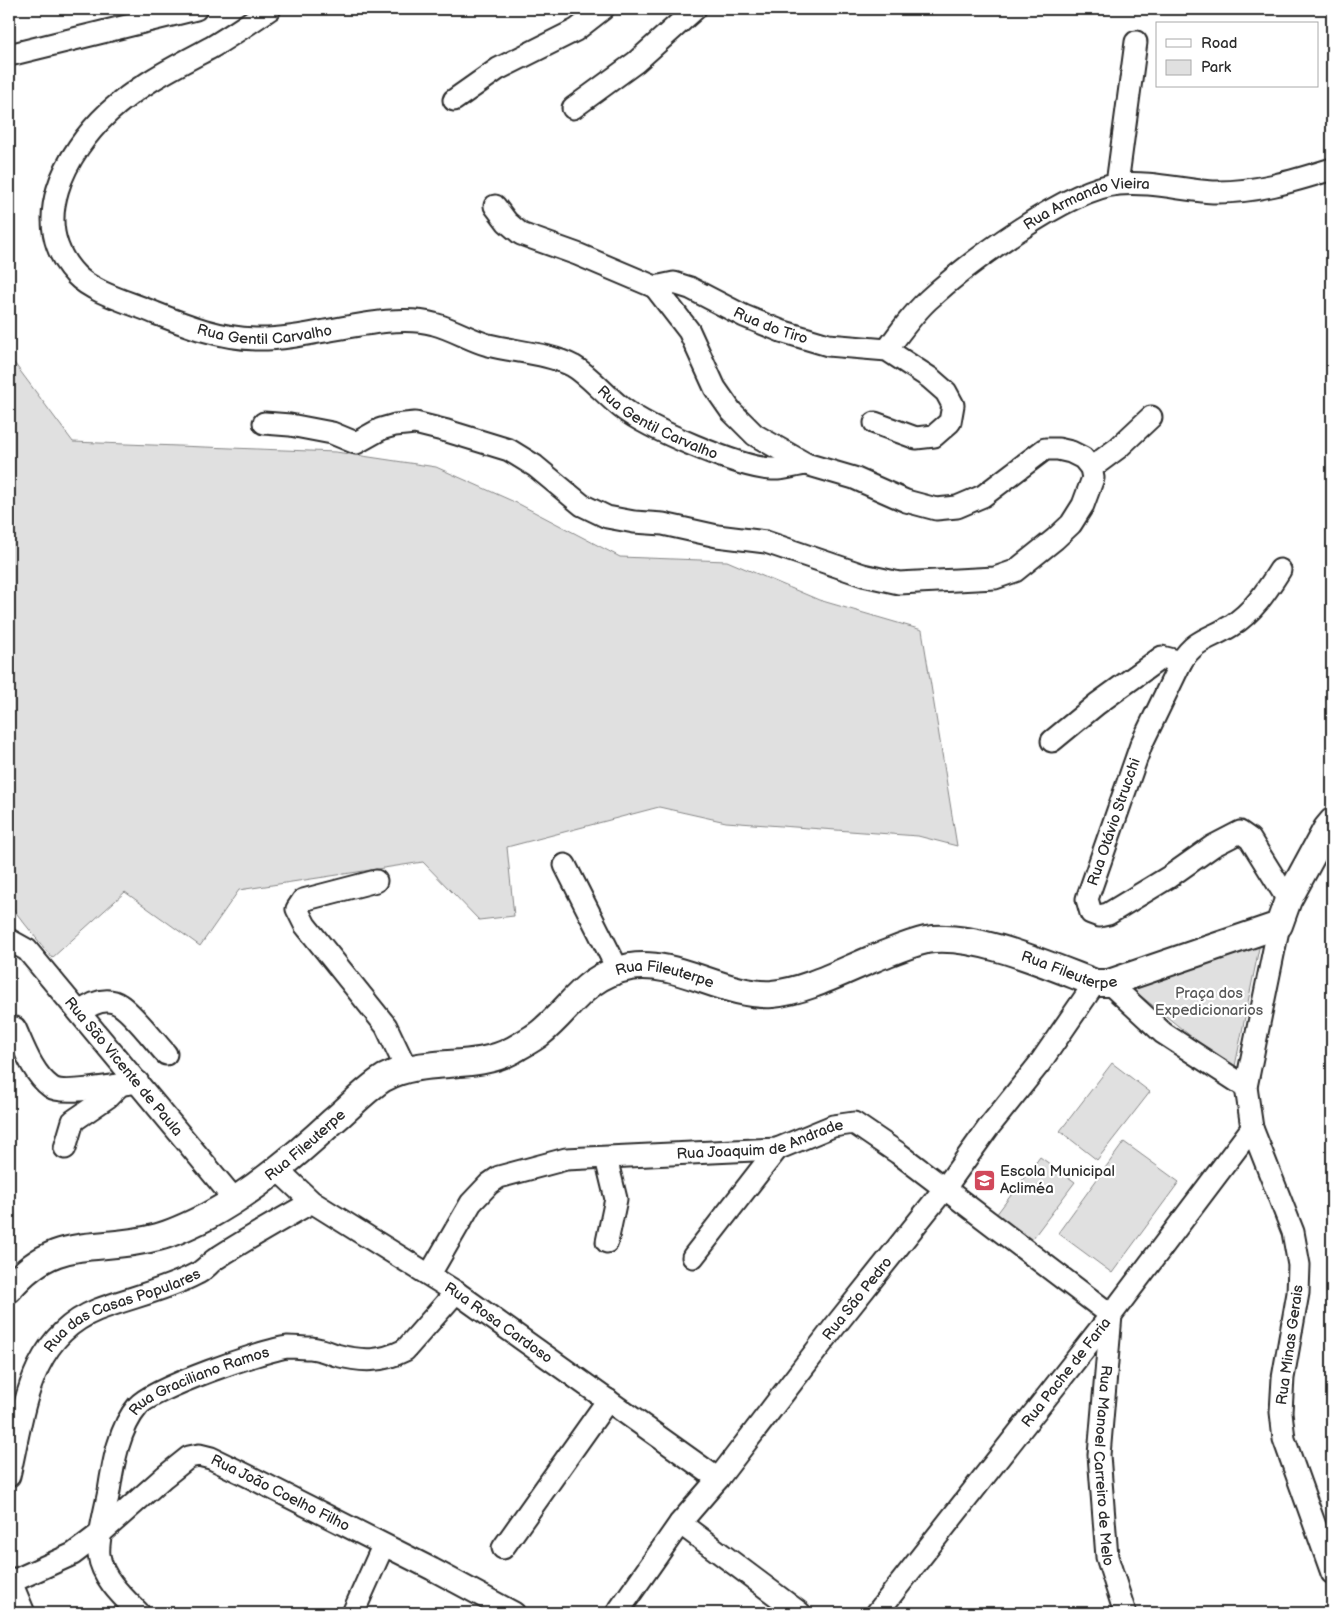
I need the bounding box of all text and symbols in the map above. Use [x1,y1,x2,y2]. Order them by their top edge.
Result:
legend [1156,22,1318,88]
text: Road [1201,34,1237,53]
text: Park [1201,58,1232,77]
street label: Rua Armando Vieira [1020,174,1151,234]
street label: Rua do Tiro [730,303,810,348]
street label: Rua Gentil Carvalho [195,319,333,349]
street label: Rua Gentil Carvalho [593,381,721,464]
street label: Rua Otávio Strucchi [1083,756,1145,888]
street label: Rua Fileuterpe [1019,946,1120,993]
street label: Rua Fileuterpe [613,956,717,992]
park label: Praça dos Expedicionarios [1155,984,1264,1020]
street label: Rua São Vicente de Paula [60,993,187,1140]
street label: Rua Fileuterpe [261,1105,350,1185]
street label: Rua Joaquim de Andrade [676,1115,845,1163]
place label: Escola Municipal Acliméa [1000,1162,1115,1198]
school or university icon: Escola Municipal Acliméa [972,1168,996,1192]
street label: Rua São Pedro [818,1253,896,1344]
street label: Rua das Casas Populares [39,1264,204,1356]
street label: Rua Rosa Cardoso [441,1278,556,1367]
street label: Rua Minas Gerais [1272,1283,1308,1406]
street label: Rua Pache de Faria [1017,1314,1115,1431]
street label: Rua Graciliano Ramos [125,1342,272,1419]
street label: Rua Manoel Carreiro de Melo [1089,1364,1119,1568]
street label: Rua João Coelho Filho [208,1450,353,1535]

